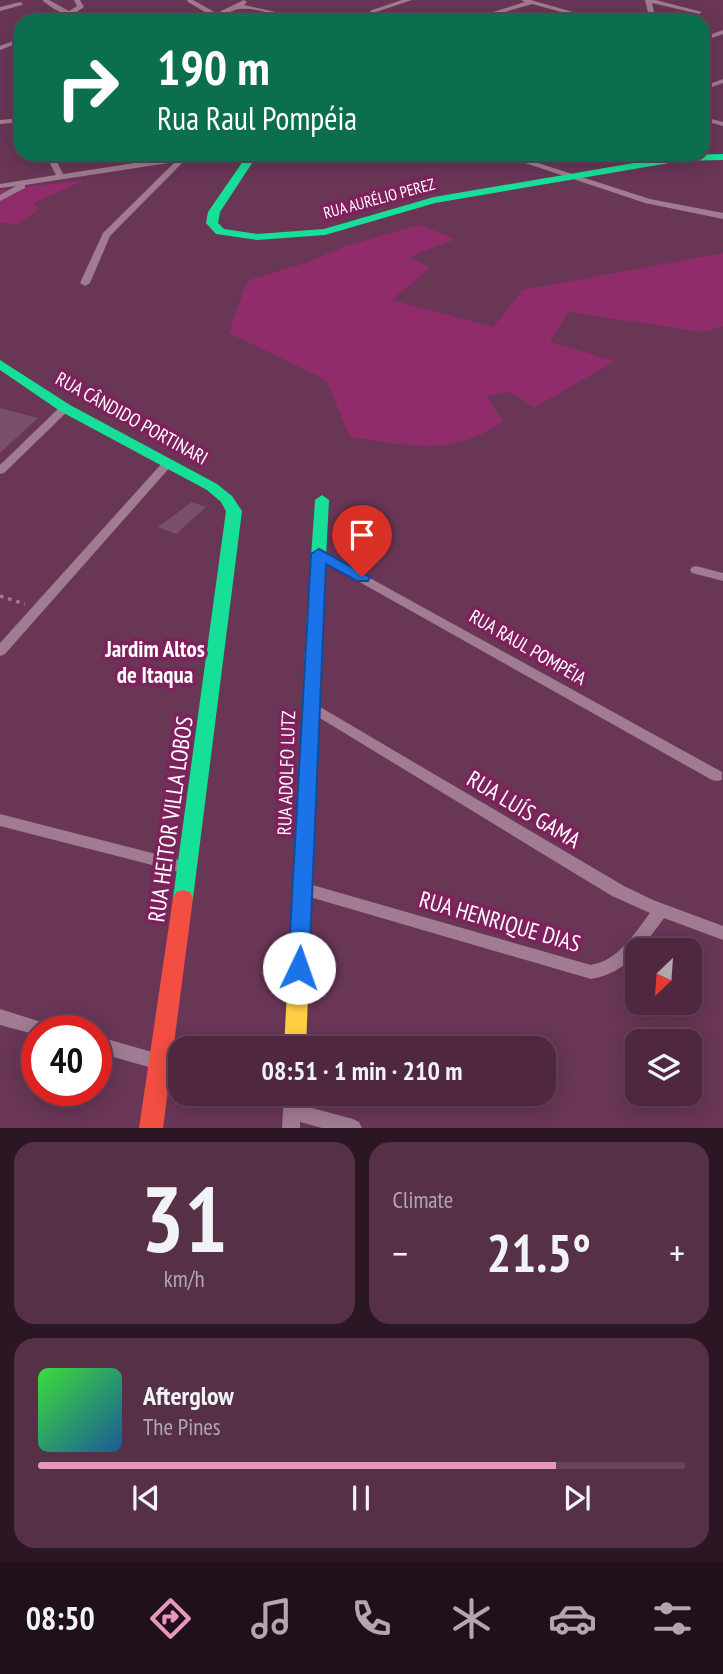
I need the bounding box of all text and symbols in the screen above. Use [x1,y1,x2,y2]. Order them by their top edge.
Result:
text: 190 m [157,35,270,99]
icon: right [42,42,133,133]
text: Rua Raul Pompéia [157,97,357,139]
street label: RUA AURÉLIO PEREZ [321,174,437,222]
street label: RUA CÂNDIDO PORTINARI [52,366,212,470]
pin [332,505,392,577]
icon: arrive [343,516,381,554]
street label: RUA RAUL POMPÉIA [465,604,591,690]
district label: Jardim Altos de Itaqua [104,634,205,689]
street label: RUA ADOLFO LUTZ [272,710,300,836]
street label: RUA HEITOR VILLA LOBOS [141,714,199,924]
street label: RUA LUÍS GAMA [462,764,586,854]
street label: RUA HENRIQUE DIAS [416,884,584,958]
position arrow [262,931,336,1005]
north arrow [625,938,702,1015]
map controls [625,938,702,1106]
speed limit sign: 40 [21,1015,112,1106]
button: layers [625,1029,702,1106]
text: 08:51 · 1 min · 210 m [262,1054,462,1087]
text: 31 [141,1159,228,1277]
text: Climate [393,1185,453,1214]
text: 21.5° [486,1219,591,1286]
text: − [393,1228,408,1277]
text: + [669,1228,685,1277]
text: km/h [164,1264,205,1293]
text: Afterglow [143,1379,234,1412]
text: The Pines [143,1412,221,1441]
icon: previous [127,1479,165,1517]
icon: pause [342,1479,380,1517]
icon: next [558,1479,596,1517]
icon: directions [146,1594,195,1643]
icon: music [247,1594,296,1643]
icon: phone [347,1594,396,1643]
icon: climate [447,1594,496,1643]
icon: car [548,1594,597,1643]
icon: filters [648,1594,697,1643]
text: 08:50 [26,1597,95,1639]

